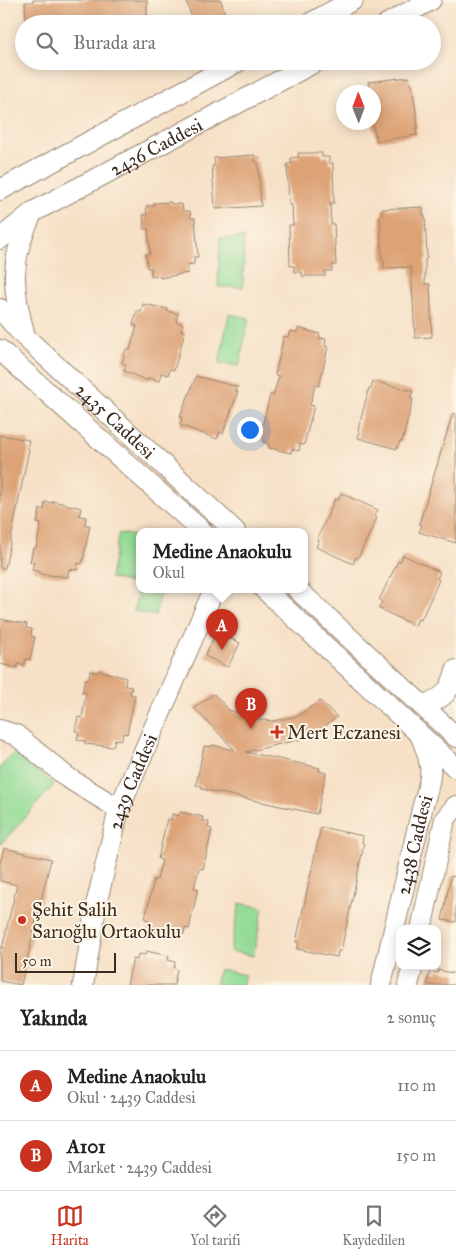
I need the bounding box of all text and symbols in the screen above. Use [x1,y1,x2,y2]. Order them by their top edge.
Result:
search box [15,15,441,70]
icon: search [33,29,61,57]
text: Burada ara [73,31,156,54]
north arrow [336,85,381,130]
street label: 2436 Caddesi [106,113,207,181]
street label: 2435 Caddesi [71,379,160,464]
your location [237,417,263,443]
popup [136,528,308,593]
text: Medine Anaokulu [152,540,292,563]
text: Okul [152,563,185,582]
pin: A [206,609,238,650]
pin: B [235,688,267,729]
place label: Mert Eczanesi [287,721,401,744]
marker: Mert Eczanesi [271,726,283,738]
street label: 2439 Caddesi [103,730,162,832]
street label: 2438 Caddesi [391,792,437,897]
place label: Şehit Salih Sarıoğlu Ortaokulu [32,898,181,944]
marker: Şehit Salih Sarıoğlu Ortaokulu [16,914,28,926]
map controls [396,925,441,970]
button: layers [396,925,441,970]
scale bar [15,950,116,973]
text: 50 m [22,953,51,970]
text: Yakında [20,1005,87,1031]
text: 2 sonuç [387,1008,436,1027]
text: Medine Anaokulu [67,1065,206,1088]
text: A [31,1076,41,1095]
text: 110 m [397,1076,436,1095]
text: Okul · 2439 Caddesi [67,1088,196,1107]
text: A101 [67,1135,106,1158]
text: B [31,1146,41,1165]
text: 150 m [396,1146,436,1165]
text: Market · 2439 Caddesi [67,1158,212,1177]
tab: Harita [51,1202,89,1249]
tab: Yol tarifi [190,1202,241,1249]
tab: Kaydedilen [342,1202,405,1249]

